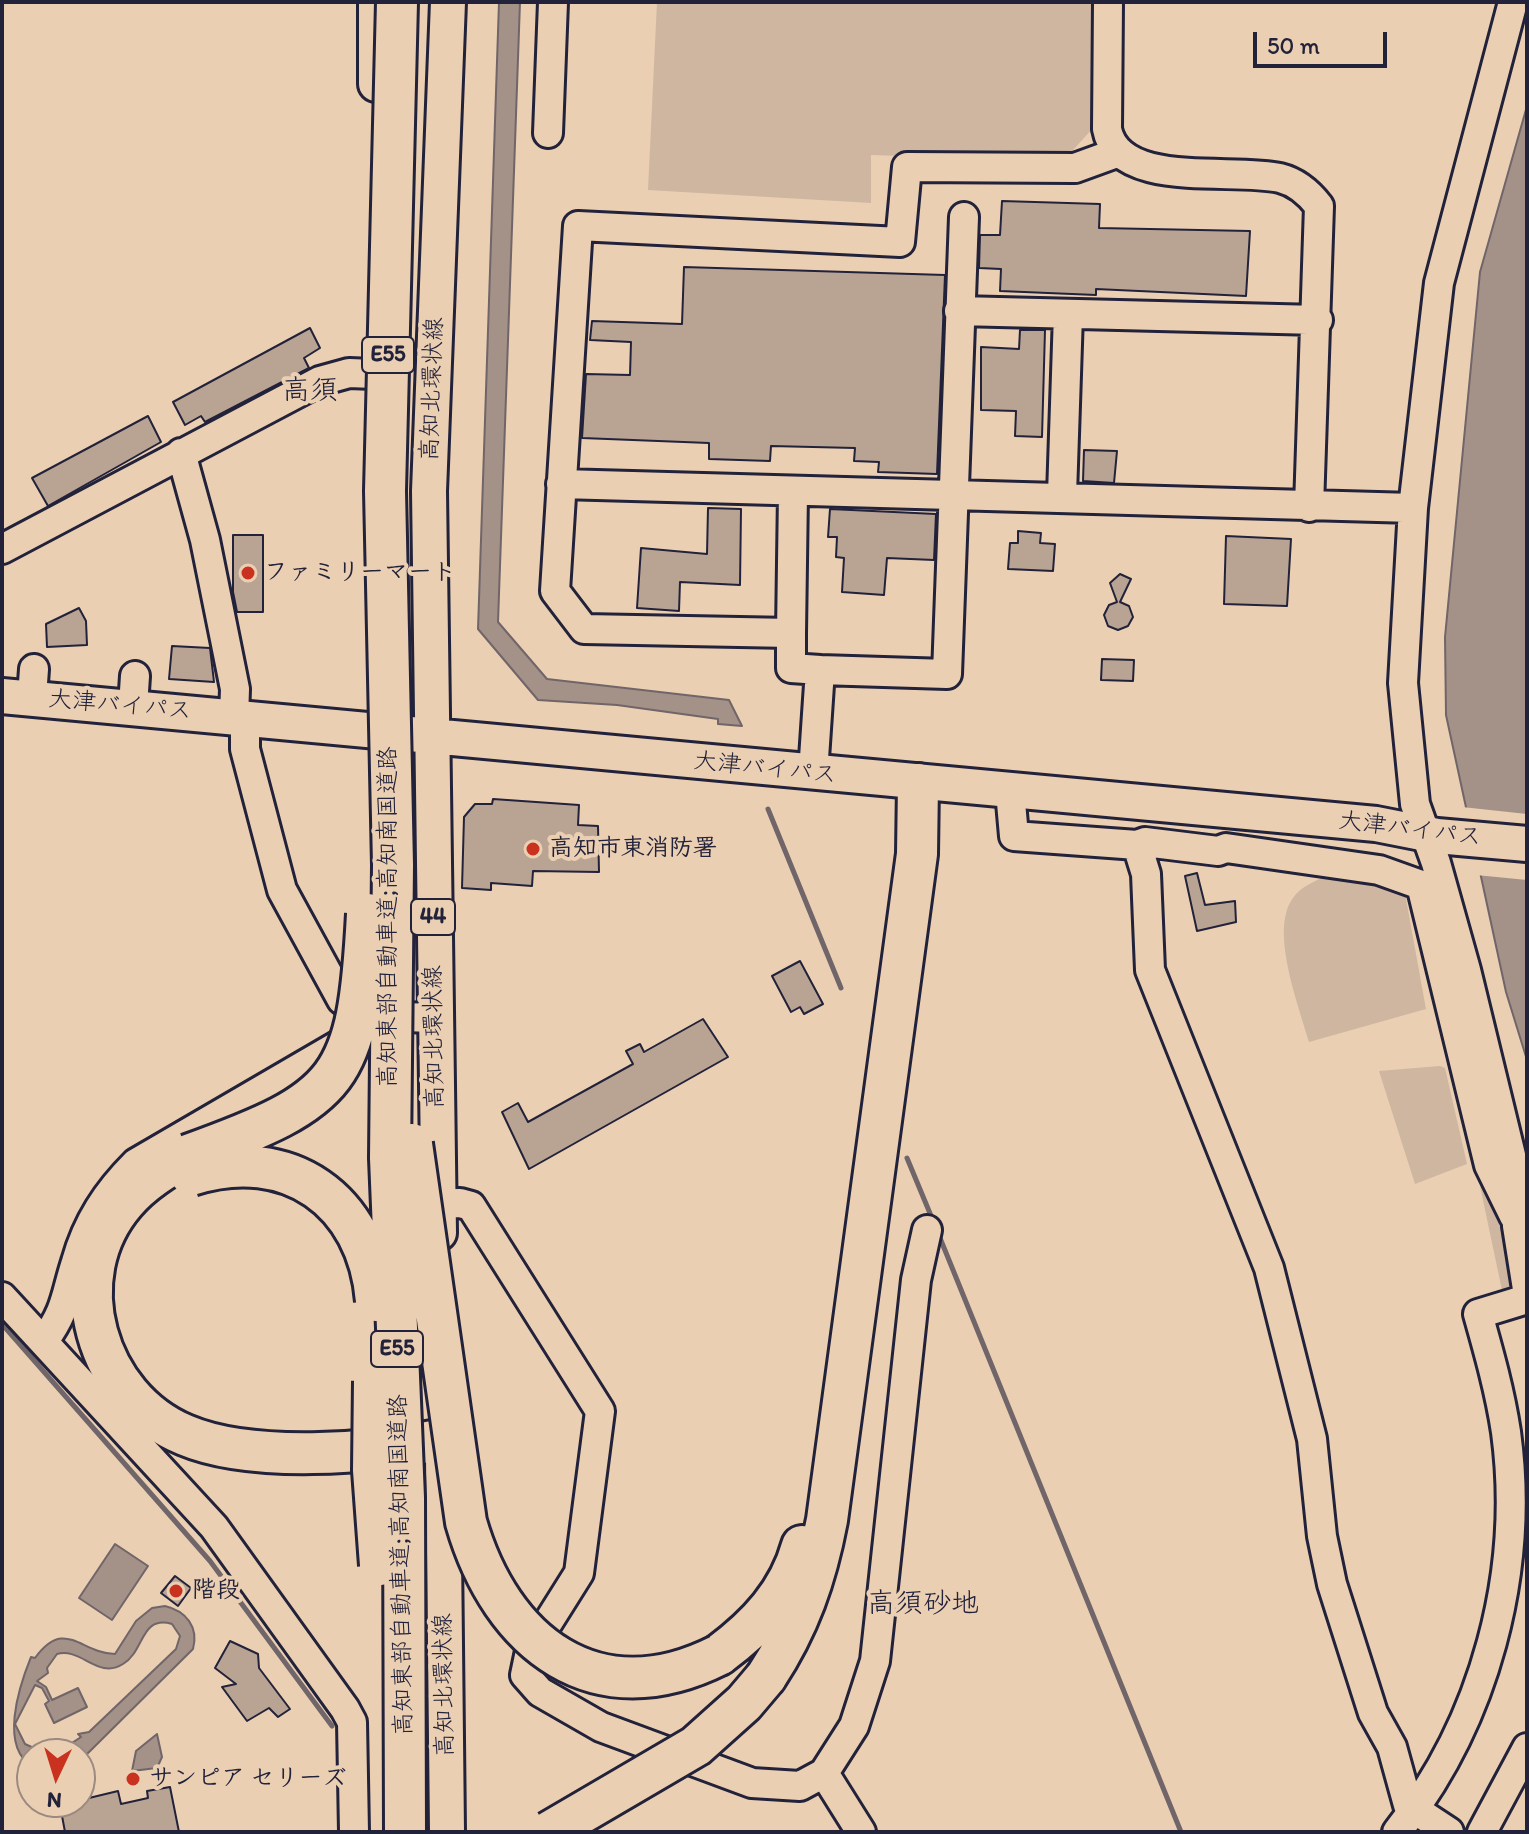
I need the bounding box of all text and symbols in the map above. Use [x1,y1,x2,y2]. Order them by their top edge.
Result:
scale bar [1257,16,1391,66]
text: 50 m [1267,31,1320,60]
street label: 高知北環状線 [416,317,450,461]
road number: E55 [362,337,414,373]
district label: 高須 [282,375,338,409]
place label: ファミリーマート [264,559,456,587]
marker: ファミリーマート [239,564,257,582]
street label: 大津バイパス [47,685,193,727]
street label: 高知東部自動車道;高知南国道路 [375,746,403,1088]
street label: 大津バイパス [692,747,838,791]
street label: 大津バイパス [1337,807,1483,853]
place label: 高知市東消防署 [549,835,717,863]
marker: 高知市東消防署 [524,840,542,858]
road number: 44 [411,899,455,935]
street label: 高知北環状線 [419,965,451,1109]
road number: E55 [371,1331,423,1367]
street label: 高知東部自動車道;高知南国道路 [385,1394,419,1736]
place label: 階段 [192,1577,240,1605]
marker: 階段 [167,1582,185,1600]
district label: 高須砂地 [867,1588,979,1622]
street label: 高知北環状線 [429,1613,461,1757]
north arrow [16,1738,96,1818]
place label: サンピア セリーズ [149,1765,346,1793]
marker: サンピア セリーズ [124,1770,142,1788]
text: N [46,1786,63,1814]

